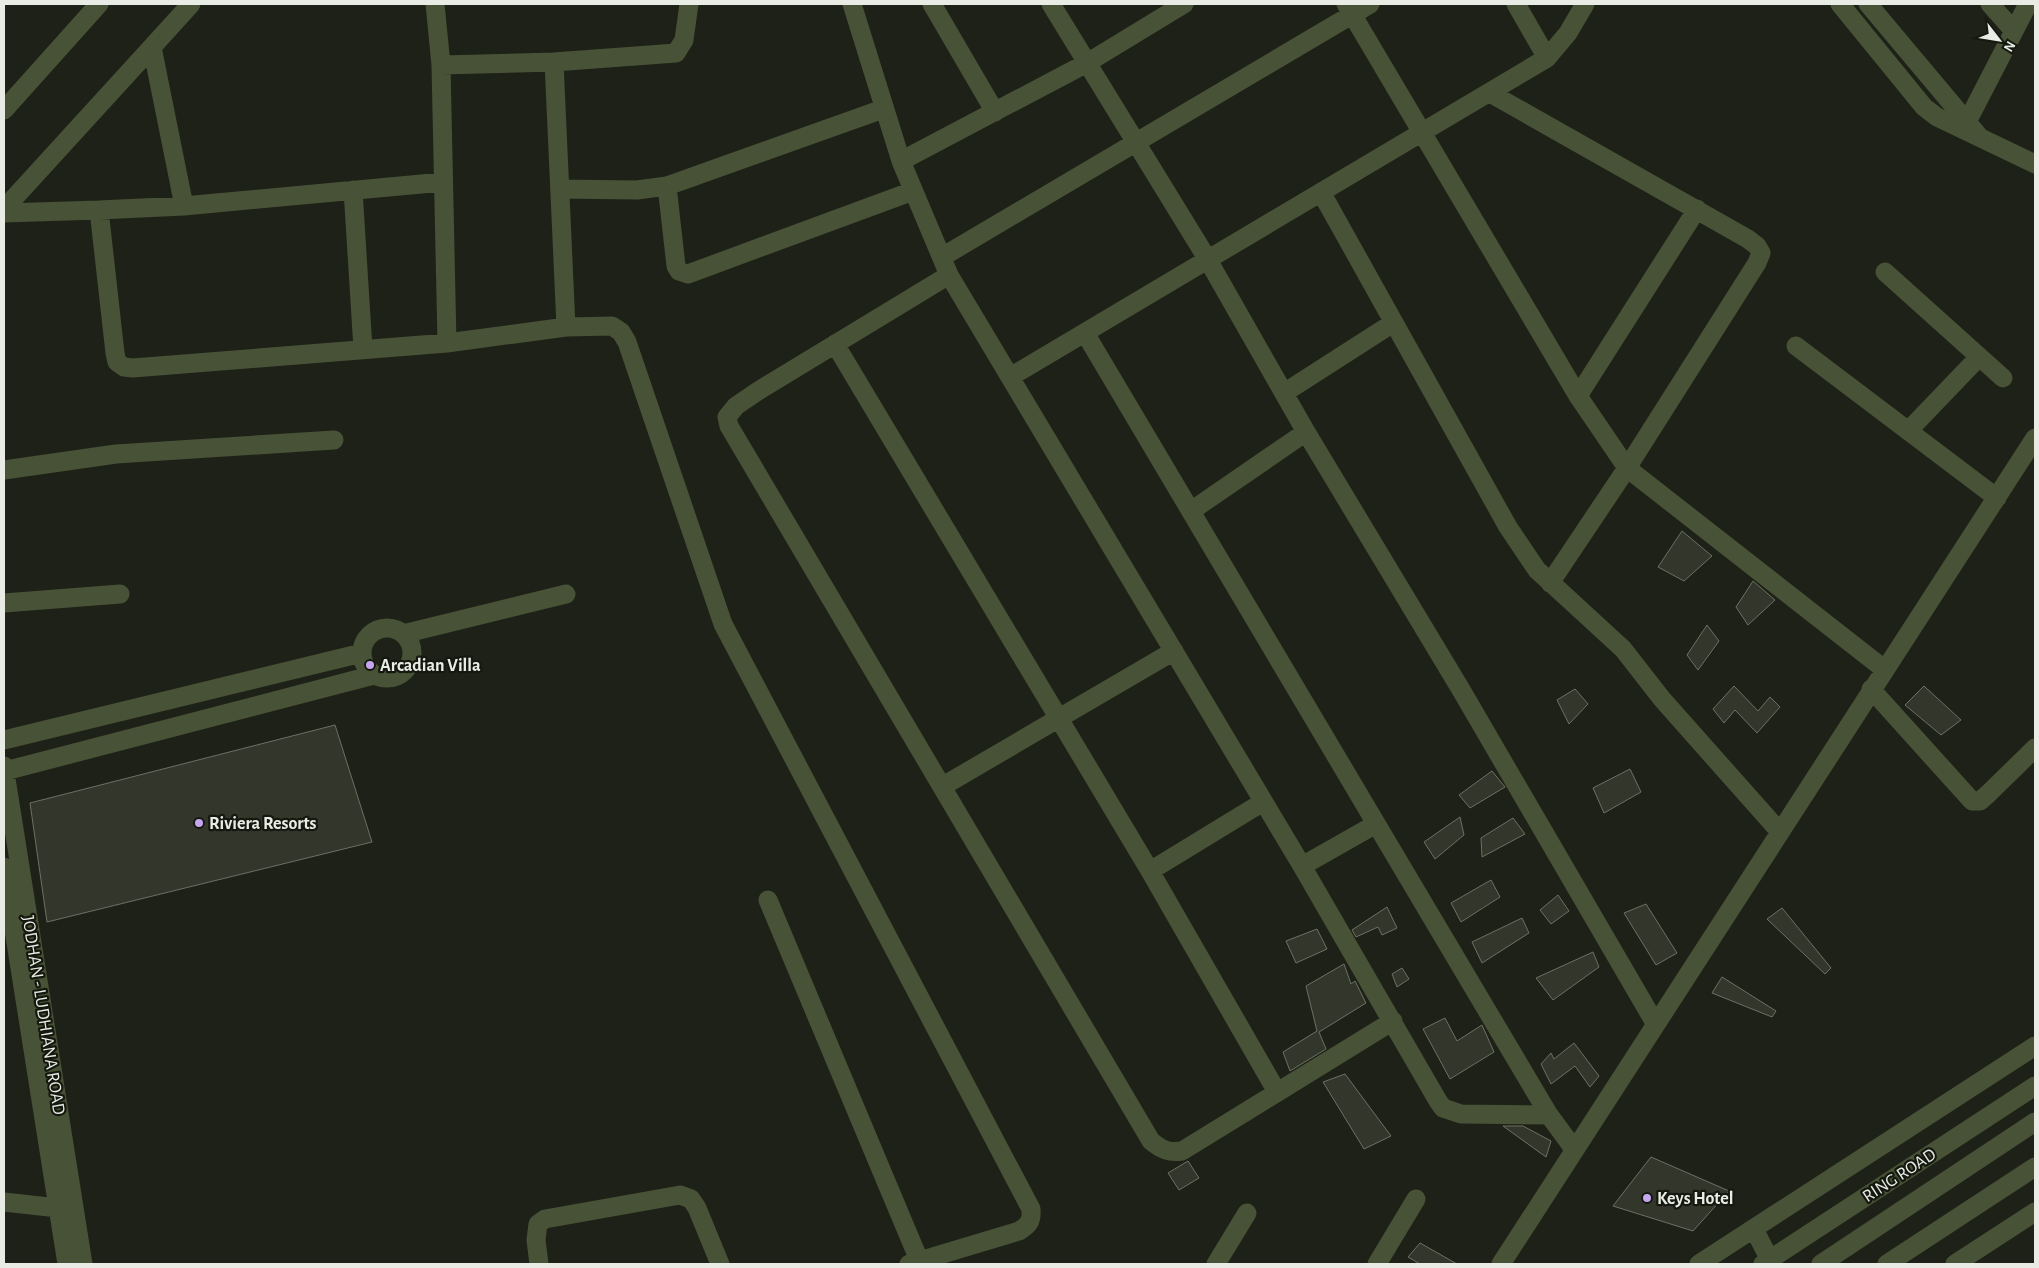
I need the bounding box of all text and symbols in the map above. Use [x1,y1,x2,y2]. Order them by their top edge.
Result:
north arrow [1974,15,2024,65]
text: N [2001,38,2018,54]
place label: Arcadian Villa [380,657,481,675]
marker: Arcadian Villa [364,659,376,671]
place label: Riviera Resorts [209,815,317,833]
marker: Riviera Resorts [193,817,205,829]
street label: JODHAN - LUDHIANA ROAD [18,914,68,1116]
street label: RING ROAD [1860,1146,1940,1206]
place label: Keys Hotel [1657,1190,1733,1208]
marker: Keys Hotel [1641,1192,1653,1204]

